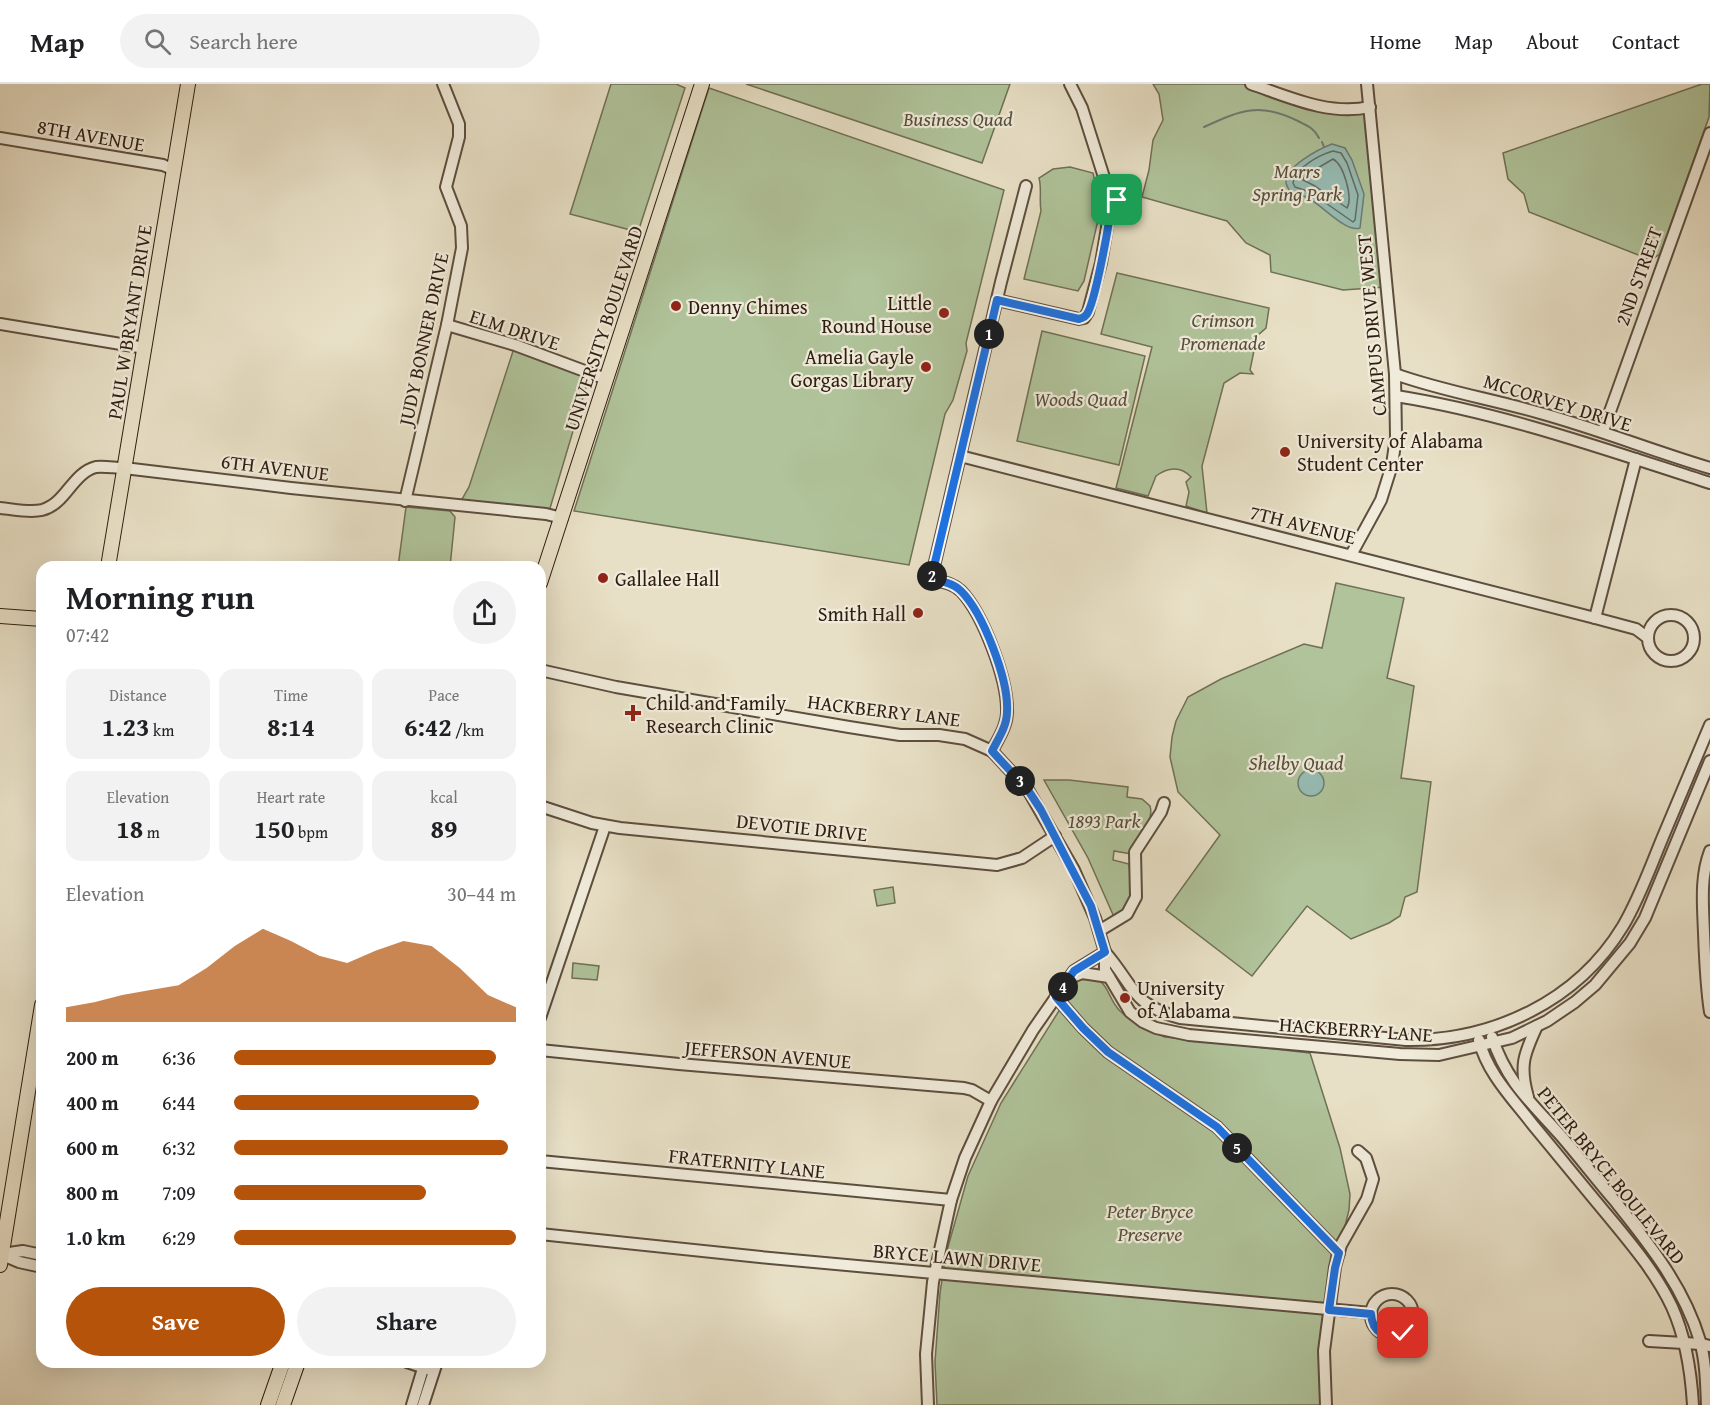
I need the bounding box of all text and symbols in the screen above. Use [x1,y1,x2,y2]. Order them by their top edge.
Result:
search box [120,14,540,68]
text: Map [30,21,84,62]
icon: search [141,25,174,58]
text: Search here [189,25,298,57]
text: Home [1370,26,1421,57]
text: Map [1454,26,1493,57]
text: About [1526,26,1579,57]
text: Contact [1612,26,1680,57]
park label: Business Quad [902,104,1013,133]
street label: 8TH AVENUE [35,111,147,159]
park label: Marrs Spring Park [1252,156,1343,208]
pin [1091,174,1142,225]
icon: arrive [1100,183,1133,216]
street label: UNIVERSITY BOULEVARD [556,222,650,434]
street label: PAUL W BRYANT DRIVE [99,223,159,421]
street label: 2ND STREET [1607,223,1669,329]
street label: CAMPUS DRIVE WEST [1349,233,1393,417]
street label: JUDY BONNER DRIVE [390,250,455,431]
place label: Little Round House [822,288,932,340]
place label: Denny Chimes [688,292,808,321]
marker: Denny Chimes [669,299,683,313]
street label: ELM DRIVE [466,301,564,357]
park label: Crimson Promenade [1179,305,1266,357]
marker: Little Round House [937,306,951,320]
pin: 1 [974,319,1004,349]
text: 1 [985,322,993,346]
place label: Amelia Gayle Gorgas Library [791,342,914,394]
marker: Amelia Gayle Gorgas Library [919,360,933,374]
street label: MCCORVEY DRIVE [1480,366,1636,438]
park label: Woods Quad [1034,384,1128,413]
place label: University of Alabama Student Center [1297,426,1483,478]
marker: University of Alabama Student Center [1278,445,1292,459]
street label: 6TH AVENUE [219,446,331,488]
street label: 7TH AVENUE [1247,497,1359,551]
pin: 2 [917,561,947,591]
place label: Gallalee Hall [615,564,720,593]
text: 2 [928,564,936,588]
marker: Gallalee Hall [596,571,610,585]
text: Morning run [66,573,255,621]
button: share [453,581,516,644]
place label: Smith Hall [818,599,906,628]
marker: Smith Hall [911,606,925,620]
text: 07:42 [66,620,109,649]
text: Distance [109,683,167,707]
text: Time [274,683,308,707]
text: Pace [429,683,459,707]
street label: HACKBERRY LANE [806,686,962,734]
place label: Child and Family Research Clinic [646,688,786,740]
marker: Child and Family Research Clinic [624,704,642,722]
text: 1.23 [102,707,150,746]
text: 8:14 [267,707,315,746]
text: 6:42 [404,707,452,746]
text: km [150,718,174,742]
text: /km [452,718,484,742]
park label: Shelby Quad [1248,748,1344,777]
pin: 3 [1005,766,1035,796]
text: 3 [1016,769,1024,793]
text: Elevation [107,785,169,809]
text: Heart rate [257,785,325,809]
text: kcal [430,785,458,809]
street label: DEVOTIE DRIVE [735,806,869,848]
park label: 1893 Park [1067,806,1141,835]
text: 18 [116,809,143,848]
text: 150 [254,809,294,848]
text: 89 [431,809,457,848]
text: m [143,820,160,844]
text: bpm [294,820,328,844]
text: Elevation [66,879,144,908]
text: 30–44 m [447,879,516,908]
pin: 4 [1048,972,1078,1002]
place label: University of Alabama [1137,973,1231,1025]
text: 4 [1059,975,1067,999]
marker: University of Alabama [1118,991,1132,1005]
street label: HACKBERRY LANE [1278,1009,1434,1049]
street label: JEFFERSON AVENUE [681,1032,853,1076]
text: 200 m [66,1043,119,1072]
text: 6:36 [162,1043,196,1072]
street label: PETER BRYCE BOULEVARD [1531,1080,1693,1270]
text: 400 m [66,1088,119,1117]
text: 6:44 [162,1088,196,1117]
text: 600 m [66,1133,119,1162]
text: 6:32 [162,1133,196,1162]
pin: 5 [1222,1133,1252,1163]
text: 5 [1233,1136,1241,1160]
street label: FRATERNITY LANE [667,1140,827,1186]
text: 800 m [66,1178,119,1207]
text: 7:09 [162,1178,196,1207]
park label: Peter Bryce Preserve [1106,1196,1193,1248]
text: 1.0 km [66,1223,125,1252]
text: 6:29 [162,1223,196,1252]
street label: BRYCE LAWN DRIVE [872,1235,1042,1279]
button: Save [66,1287,285,1356]
button: Share [297,1287,516,1356]
pin [1377,1307,1428,1358]
icon: check [1386,1316,1419,1349]

